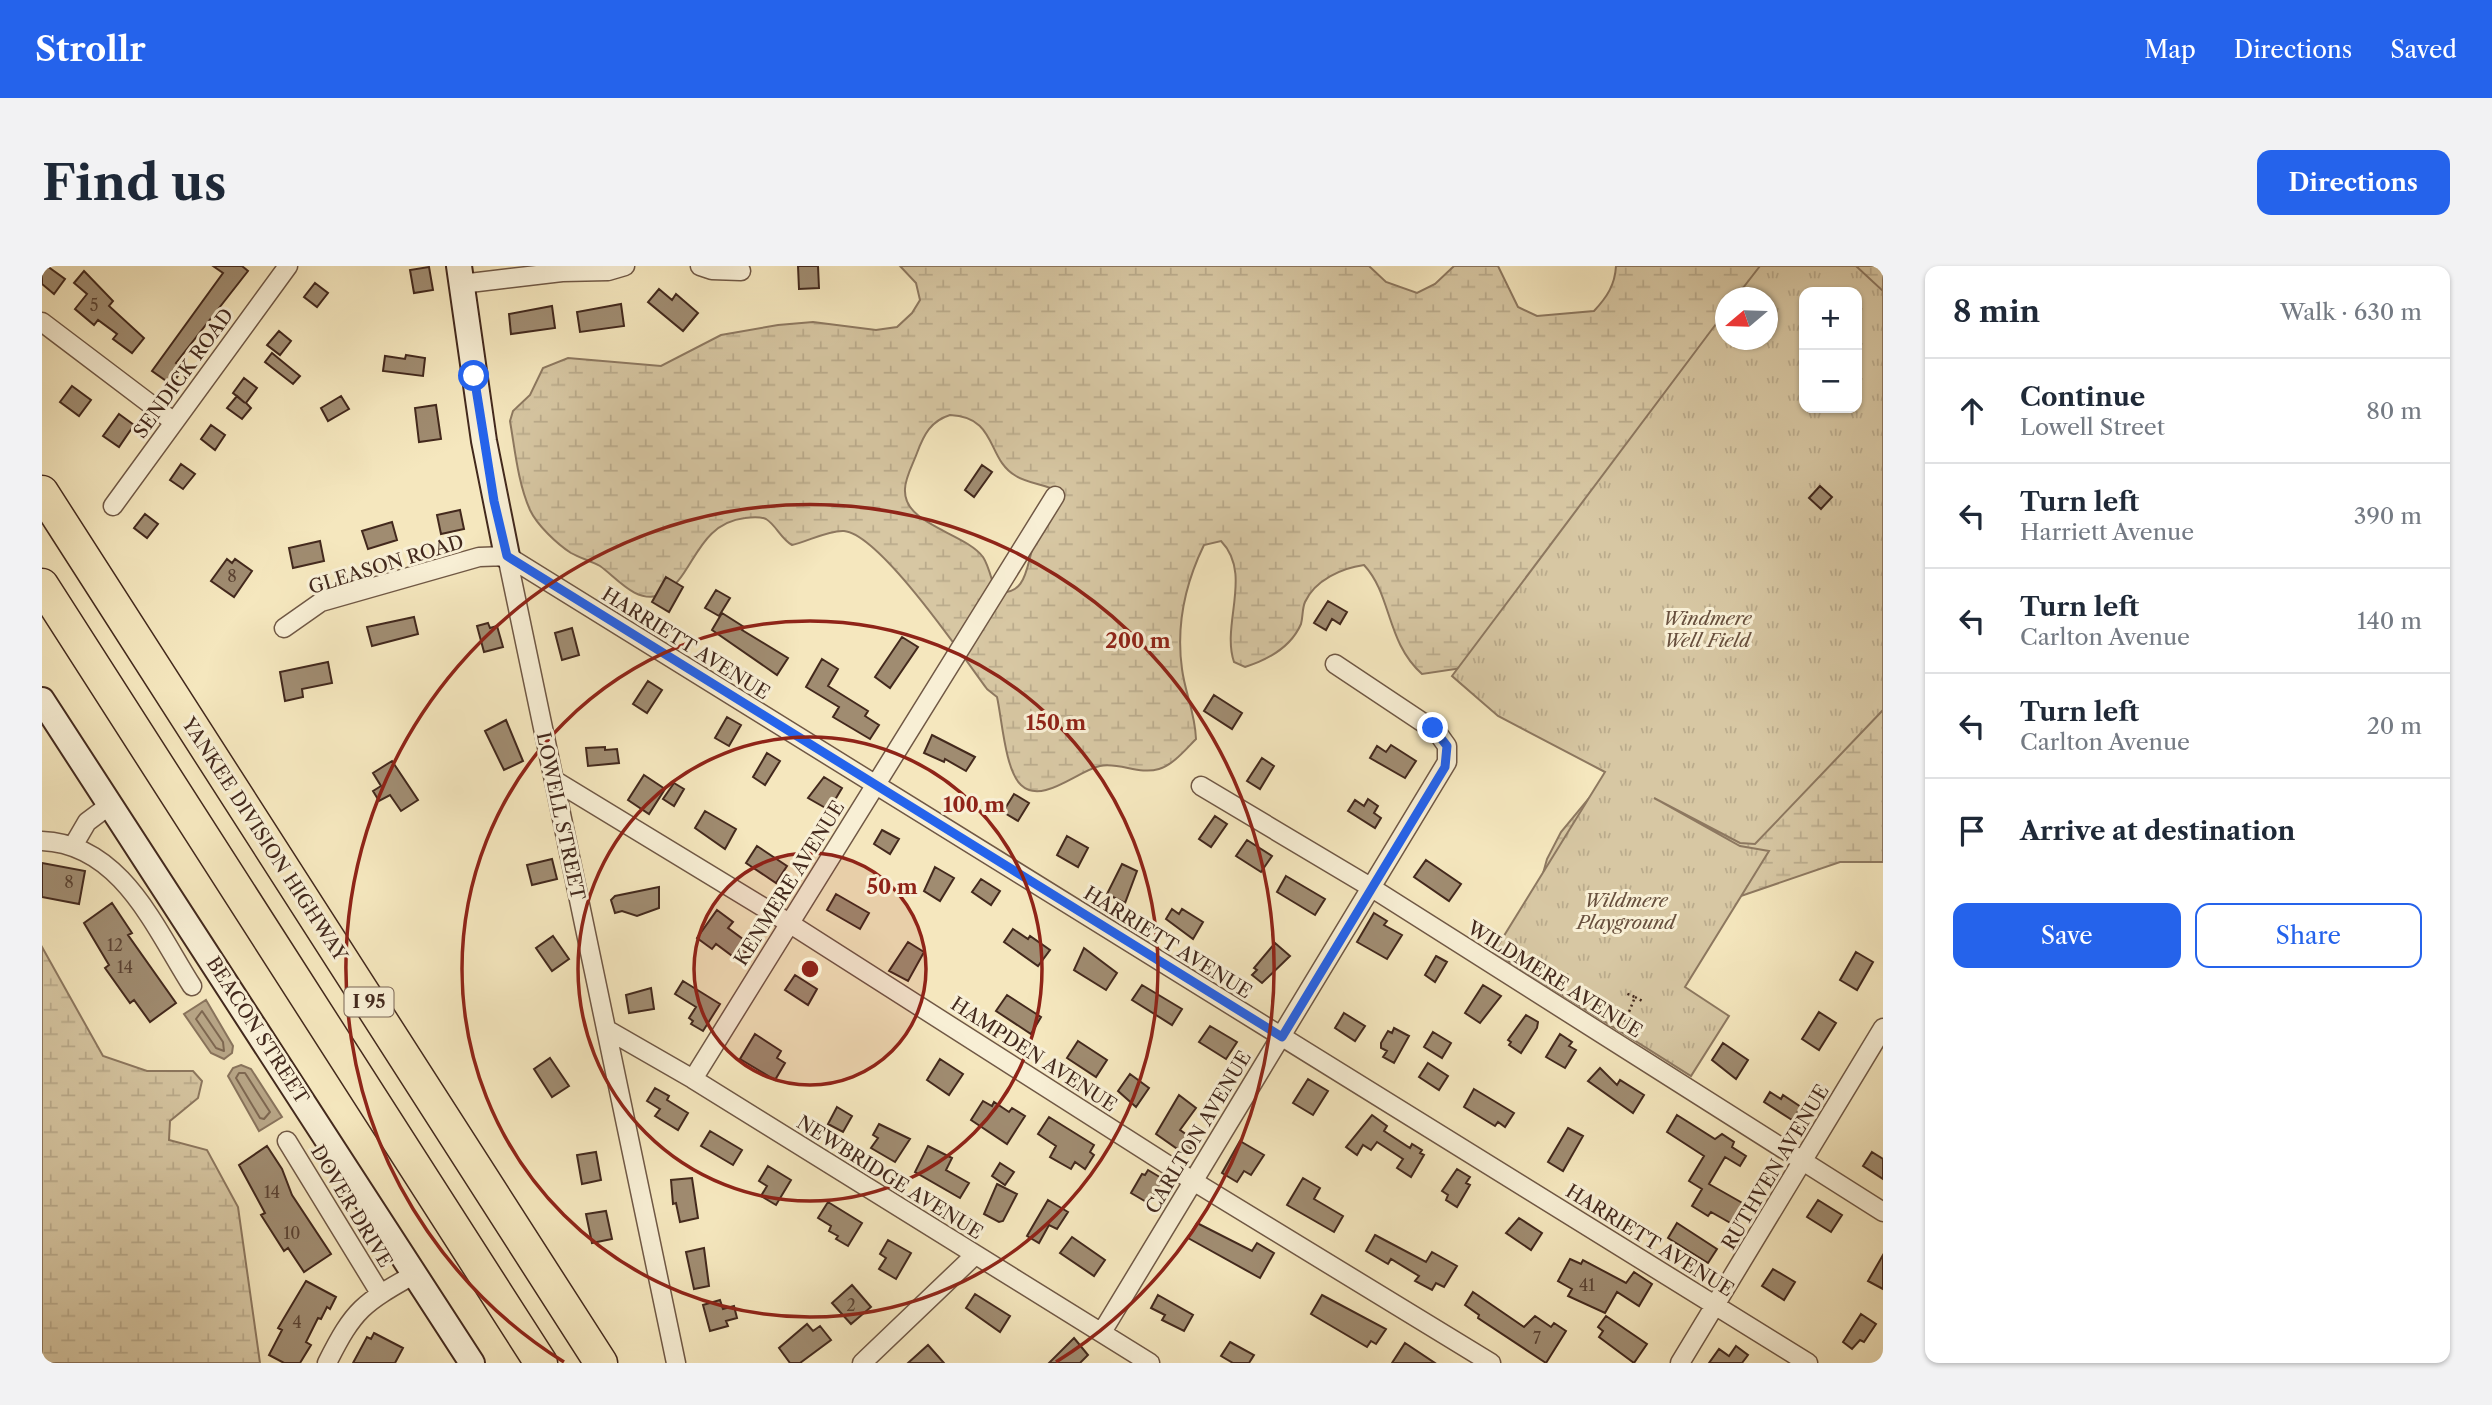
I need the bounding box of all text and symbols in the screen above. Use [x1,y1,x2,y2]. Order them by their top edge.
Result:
text: Strollr [35,29,146,70]
text: Map [2144,35,2196,64]
text: Directions [2234,35,2352,64]
text: Saved [2390,35,2457,64]
button: Directions [2257,150,2450,215]
text: Find us [42,152,226,213]
north arrow [1715,287,1778,350]
map controls [1799,287,1862,413]
button: + [1799,287,1862,350]
text: 8 min [1953,293,2040,330]
house number: 5 [90,295,98,315]
text: Walk · 630 m [2280,298,2422,326]
street label: SENDICK ROAD [129,304,238,443]
button: − [1799,350,1862,413]
route start [458,360,489,391]
text: Continue [2020,381,2145,413]
icon: ahead [1953,392,1991,430]
text: 80 m [2366,397,2422,425]
text: Lowell Street [2020,413,2165,441]
text: Turn left [2020,486,2139,518]
icon: left [1953,497,1991,535]
text: 390 m [2354,502,2422,530]
text: Harriett Avenue [2020,518,2194,546]
street label: GLEASON ROAD [306,530,467,599]
house number: 8 [227,566,237,586]
street label: HARRIETT AVENUE [598,582,774,704]
text: Turn left [2020,591,2139,623]
icon: left [1953,602,1991,640]
park label: Windmere Well Field [1662,607,1752,652]
text: 140 m [2357,607,2422,635]
text: Carlton Avenue [2020,623,2190,651]
text: 200 m [1105,628,1171,653]
text: Turn left [2020,696,2139,728]
icon: left [1953,707,1991,745]
text: 150 m [1026,710,1086,735]
street label: YANKEE DIVISION HIGHWAY [177,712,352,966]
route end [1417,712,1448,743]
text: 20 m [2367,712,2422,740]
text: Carlton Avenue [2020,728,2190,756]
street label: LOWELL STREET [531,730,590,903]
text: 100 m [943,792,1005,817]
street label: KENMERE AVENUE [729,797,850,970]
icon: arrive [1953,812,1991,850]
text: Arrive at destination [2020,815,2295,847]
house number: 8 [64,872,74,892]
text: 50 m [866,874,918,899]
street label: HARRIETT AVENUE [1080,881,1256,1003]
park label: Wildmere Playground [1575,889,1677,934]
button: Save [1953,903,2181,968]
button: Share [2195,903,2422,968]
street label: WILDMERE AVENUE [1462,916,1646,1043]
house number: 12 [107,935,123,955]
street label: BEACON STREET [201,952,314,1109]
house number: 14 [117,957,133,977]
centre of rings [798,957,822,981]
road number: I 95 [344,988,394,1016]
street label: HAMPDEN AVENUE [947,992,1121,1117]
street label: CARLTON AVENUE [1141,1047,1256,1218]
street label: RUTHVEN AVENUE [1717,1081,1834,1254]
street label: NEWBRIDGE AVENUE [793,1111,987,1244]
street label: DOVER DRIVE [306,1141,397,1272]
street label: HARRIETT AVENUE [1562,1179,1738,1301]
house number: 14 [264,1182,280,1202]
house number: 10 [284,1223,300,1243]
house number: 41 [1579,1275,1595,1295]
house number: 2 [846,1295,856,1315]
house number: 4 [292,1312,302,1332]
house number: 7 [1533,1328,1541,1348]

